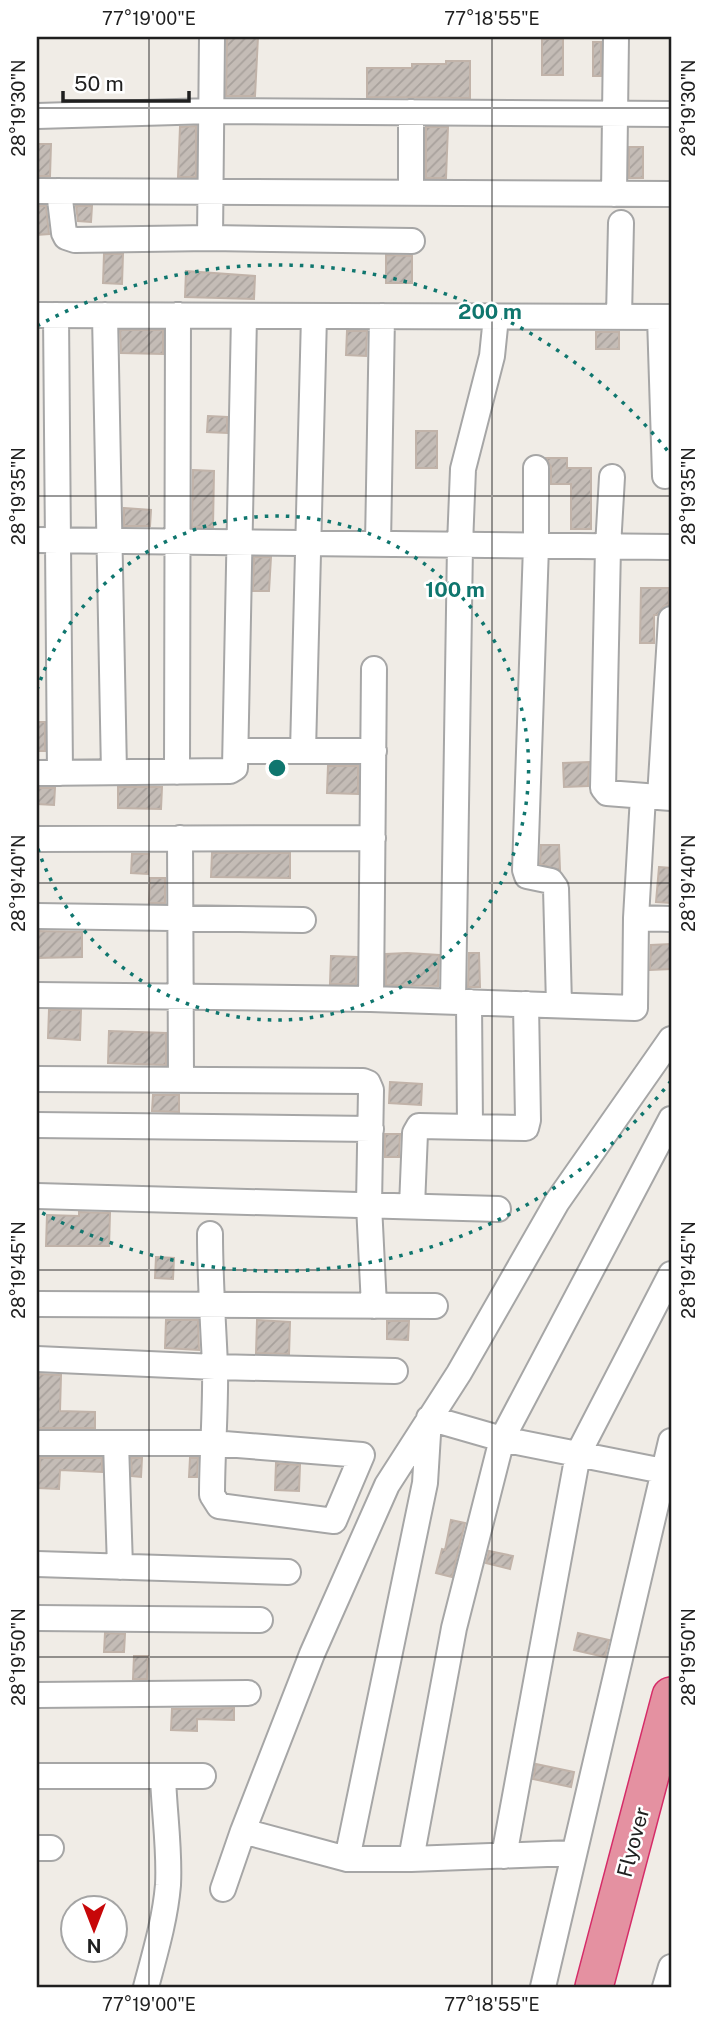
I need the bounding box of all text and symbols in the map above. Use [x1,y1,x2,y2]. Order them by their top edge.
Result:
text: 77°19'00"E [102,8,196,29]
text: 77°18'55"E [444,8,540,29]
text: 28°19'30"N [8,59,29,157]
text: 28°19'30"N [678,59,699,157]
scale bar [63,60,189,104]
text: 50 m [74,71,124,96]
text: 200 m [458,299,522,324]
text: 28°19'35"N [8,447,29,545]
text: 28°19'35"N [678,447,699,545]
text: 100 m [425,577,485,602]
centre of rings [265,756,289,780]
text: 28°19'40"N [8,834,29,932]
text: 28°19'40"N [678,834,699,932]
text: 28°19'45"N [8,1221,29,1319]
text: 28°19'45"N [678,1221,699,1319]
text: 28°19'50"N [8,1608,29,1706]
text: 28°19'50"N [678,1608,699,1706]
street label: Flyover [612,1804,654,1880]
north arrow [60,1895,130,1965]
text: N [87,1935,101,1957]
text: 77°19'00"E [102,1994,196,2015]
text: 77°18'55"E [444,1994,540,2015]

